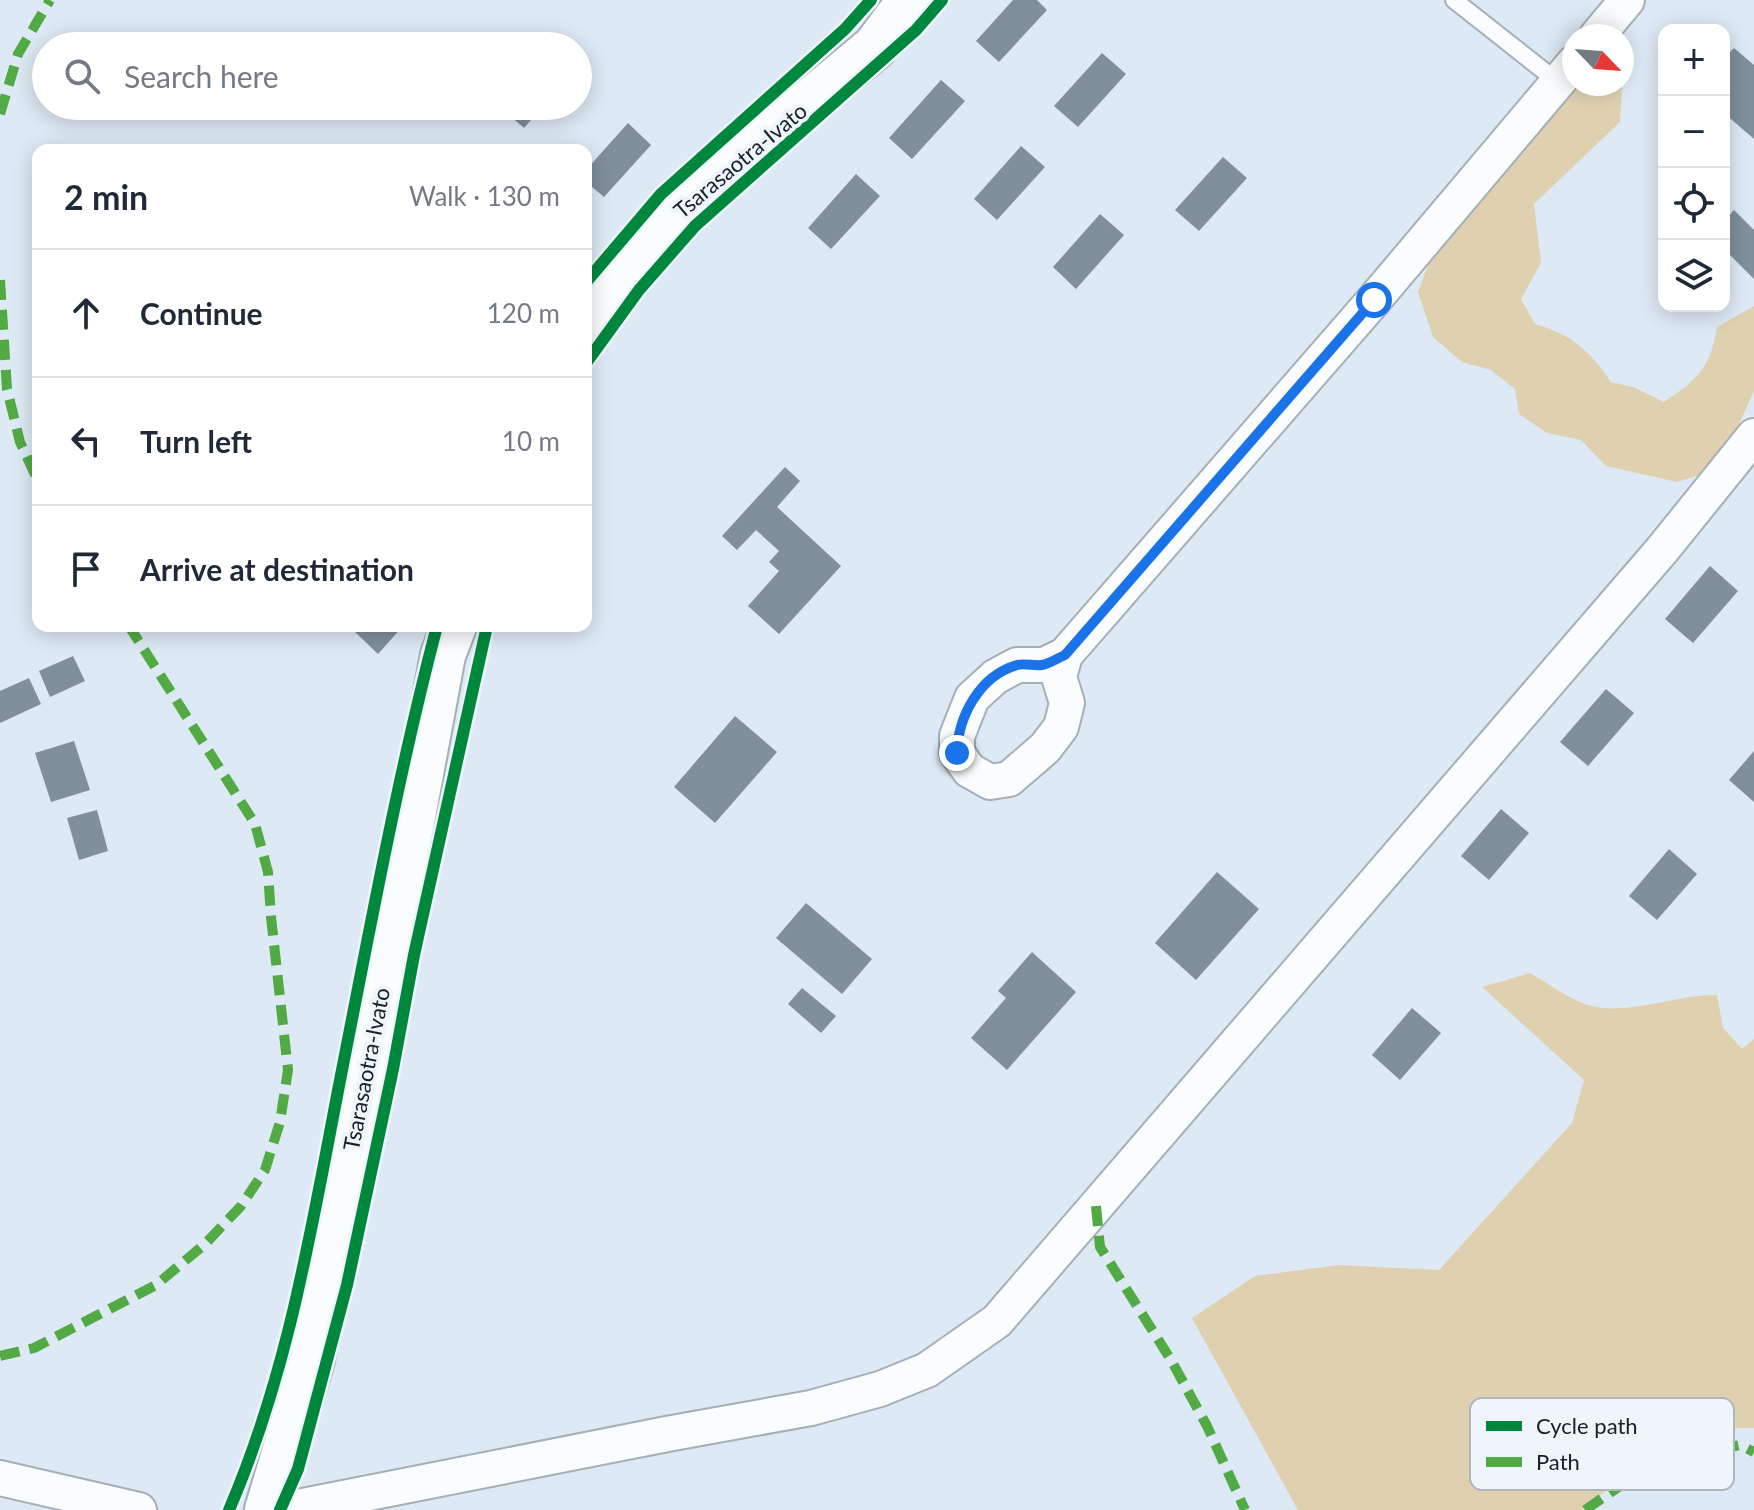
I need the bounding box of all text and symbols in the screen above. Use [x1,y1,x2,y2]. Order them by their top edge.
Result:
north arrow [1562,24,1634,96]
map controls [1658,24,1730,312]
button: + [1658,24,1730,96]
search box [32,32,592,120]
icon: search [60,54,104,98]
text: Search here [124,58,279,94]
button: − [1658,96,1730,168]
street label: Tsarasaotra-Ivato [668,97,812,223]
button: locate [1658,168,1730,240]
text: 2 min [64,176,148,217]
text: Walk · 130 m [409,180,560,212]
button: layers [1658,240,1730,312]
route start [1356,282,1392,318]
icon: ahead [64,291,108,335]
text: Continue [140,295,263,331]
text: 120 m [487,297,560,329]
icon: left [64,419,108,463]
text: Turn left [140,423,252,459]
text: 10 m [502,425,560,457]
icon: arrive [64,547,108,591]
text: Arrive at destination [140,551,414,587]
route end [939,735,975,771]
street label: Tsarasaotra-Ivato [337,985,395,1153]
legend [1470,1398,1734,1490]
text: Cycle path [1536,1412,1638,1439]
text: Path [1536,1448,1580,1475]

